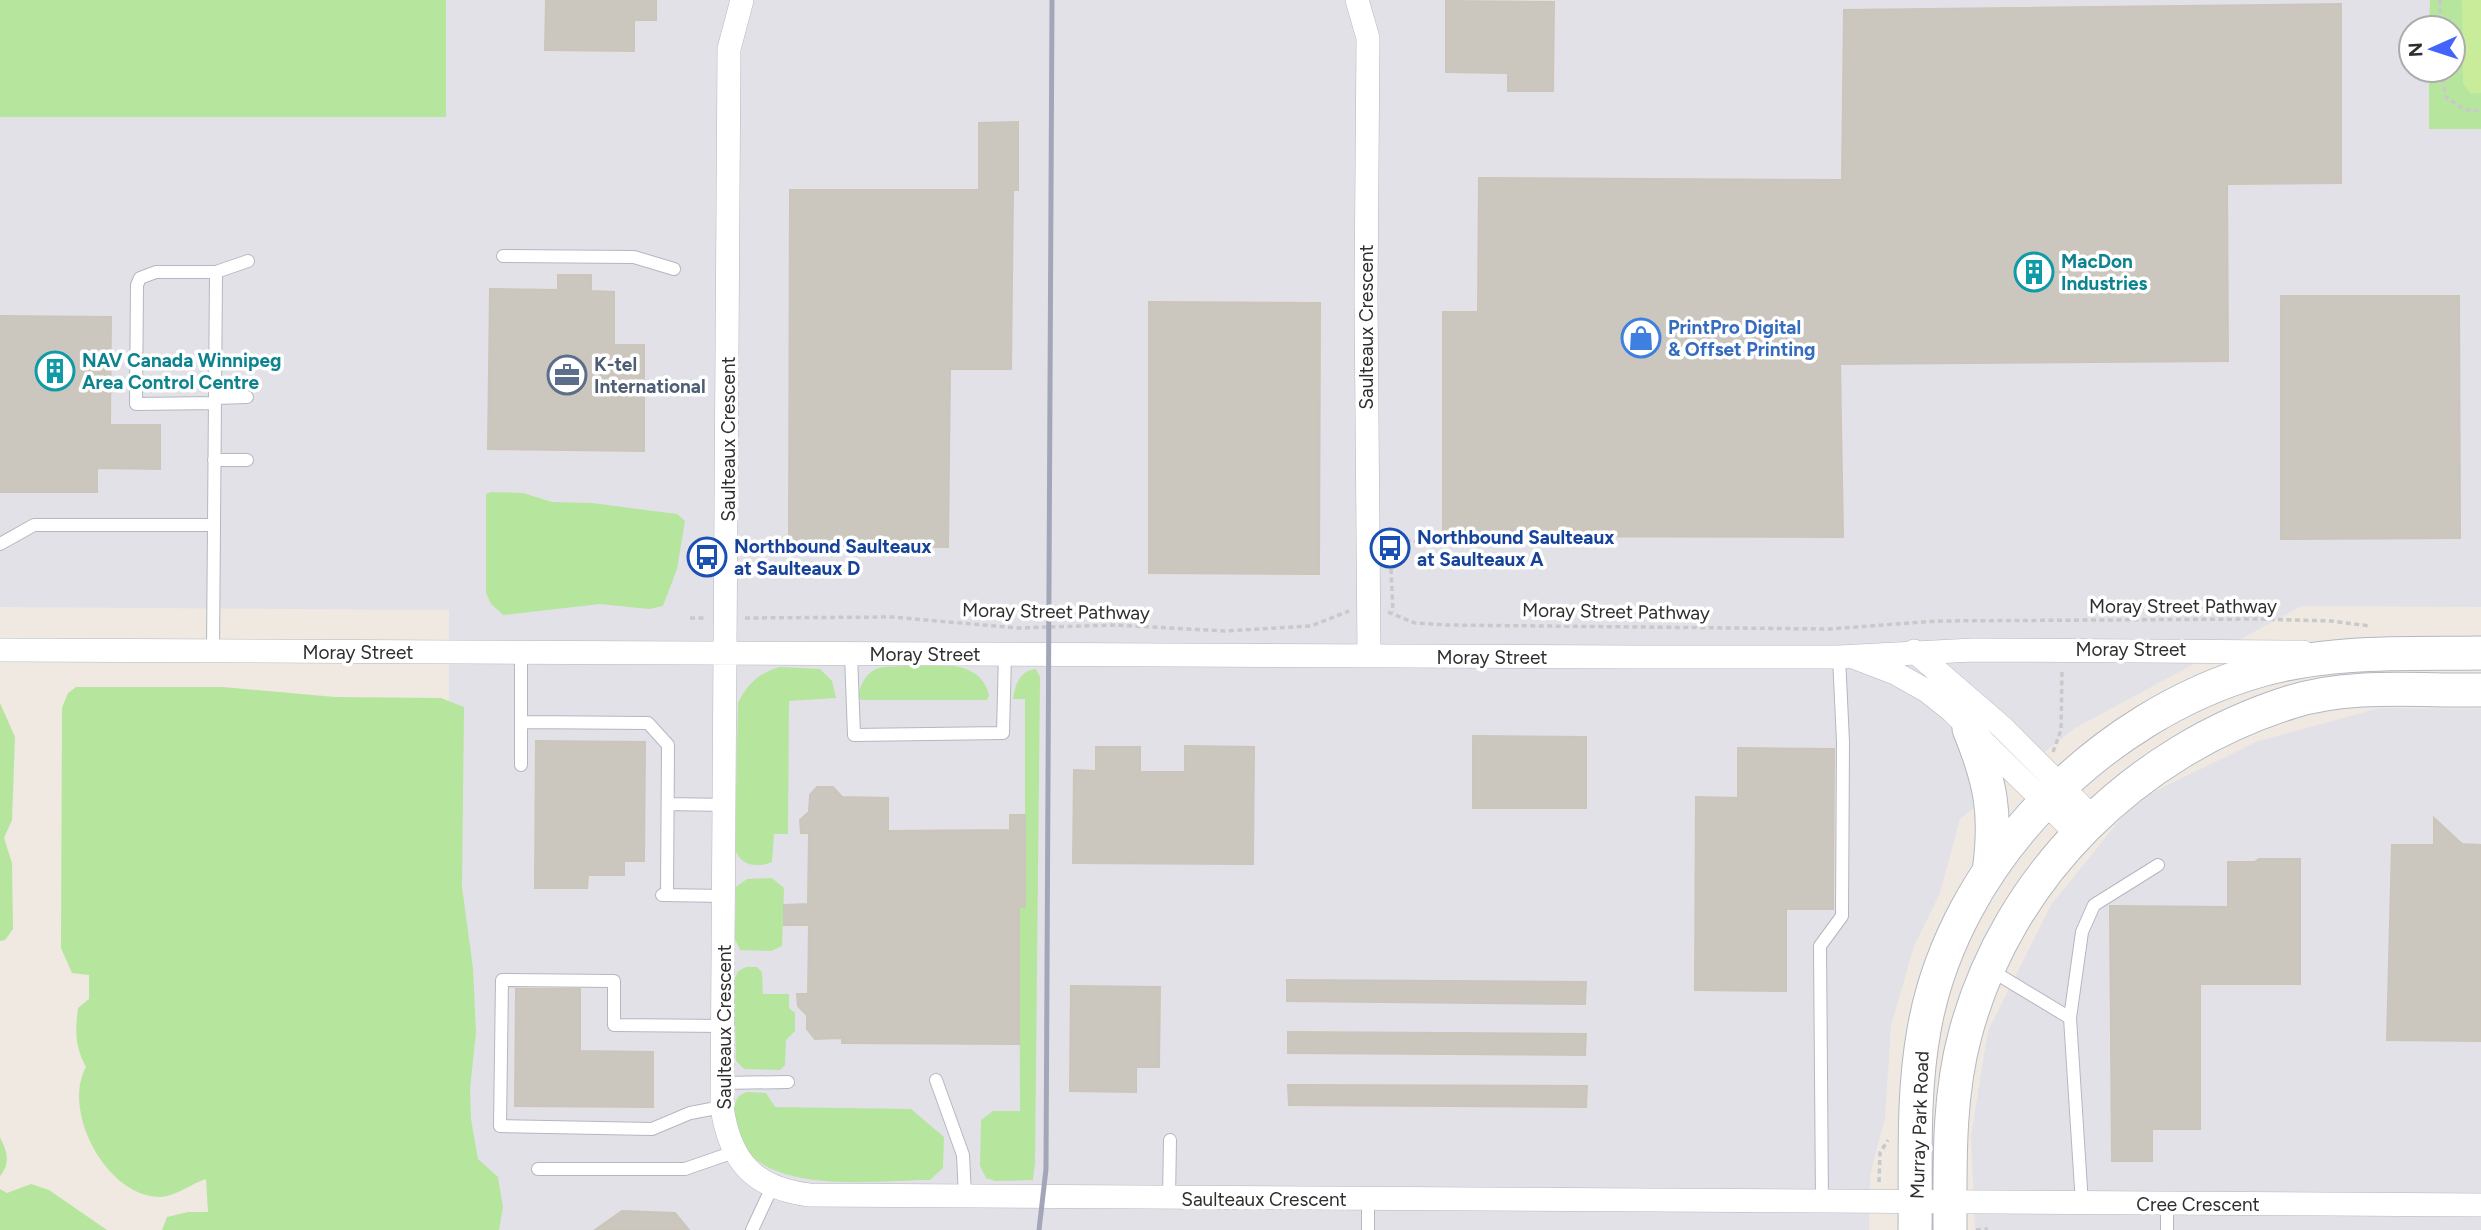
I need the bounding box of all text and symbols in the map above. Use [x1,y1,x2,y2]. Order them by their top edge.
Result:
north arrow [2397,14,2467,84]
text: N [2404,42,2427,58]
street label: Saulteaux Crescent [1355,244,1378,410]
place label: MacDon Industries [2061,250,2148,295]
building icon: MacDon Industries [2013,251,2055,293]
place label: PrintPro Digital & Offset Printing [1668,316,1815,361]
shop icon: PrintPro Digital & Offset Printing [1620,317,1662,359]
place label: NAV Canada Winnipeg Area Control Centre [82,349,281,394]
building icon: NAV Canada Winnipeg Area Control Centre [34,350,76,392]
place label: K-tel International [594,353,706,398]
office icon: K-tel International [546,354,588,396]
street label: Saulteaux Crescent [717,356,740,522]
place label: Northbound Saulteaux at Saulteaux A [1417,526,1614,571]
bus stop icon: Northbound Saulteaux at Saulteaux A [1369,527,1411,569]
place label: Northbound Saulteaux at Saulteaux D [734,535,931,580]
bus stop icon: Northbound Saulteaux at Saulteaux D [686,536,728,578]
street label: Moray Street Pathway [2089,595,2277,618]
street label: Moray Street Pathway [962,598,1150,625]
street label: Moray Street Pathway [1522,598,1710,625]
street label: Moray Street [2076,638,2186,661]
street label: Moray Street [303,641,413,664]
street label: Moray Street [870,643,980,666]
street label: Moray Street [1437,646,1547,669]
street label: Saulteaux Crescent [713,944,736,1110]
street label: Murray Park Road [1905,1050,1934,1200]
street label: Saulteaux Crescent [1181,1188,1347,1211]
street label: Cree Crescent [2136,1193,2260,1216]

